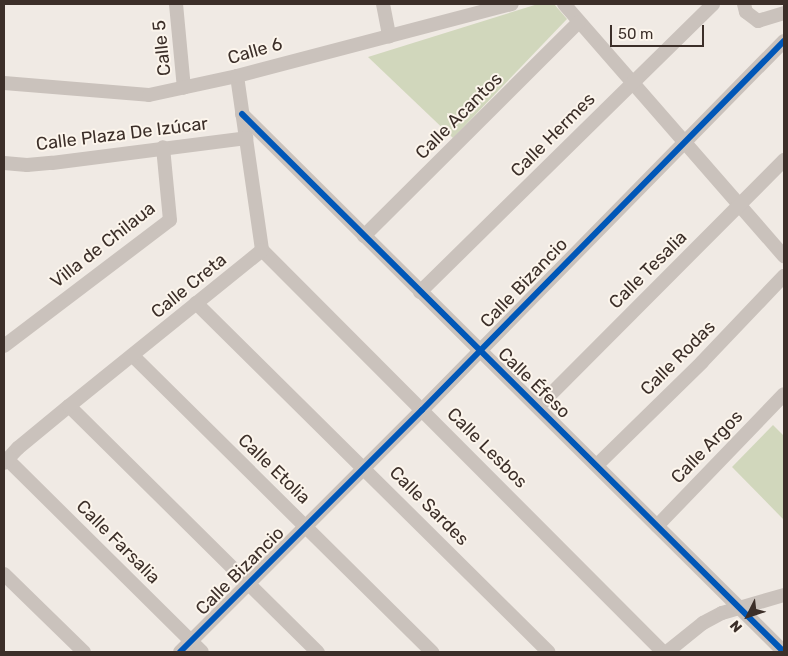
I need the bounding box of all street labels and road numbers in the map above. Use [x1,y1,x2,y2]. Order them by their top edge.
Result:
street label: Calle 5 [148,19,176,77]
street label: Calle 6 [225,33,285,69]
street label: Calle Acantos [411,68,507,164]
street label: Calle Hermes [506,88,600,182]
street label: Calle Plaza De Izúcar [35,113,209,155]
street label: Villa de Chilaua [46,197,160,293]
street label: Calle Tesalia [604,226,692,314]
street label: Calle Bizancio [476,234,572,332]
street label: Calle Creta [147,249,231,323]
street label: Calle Rodas [636,316,720,400]
street label: Calle Éfeso [493,343,575,423]
street label: Calle Lesbos [442,403,532,493]
street label: Calle Argos [667,406,747,488]
street label: Calle Etolia [233,429,315,509]
street label: Calle Sardes [385,462,473,550]
street label: Calle Farsalia [72,496,164,588]
street label: Calle Bizancio [191,522,289,620]

